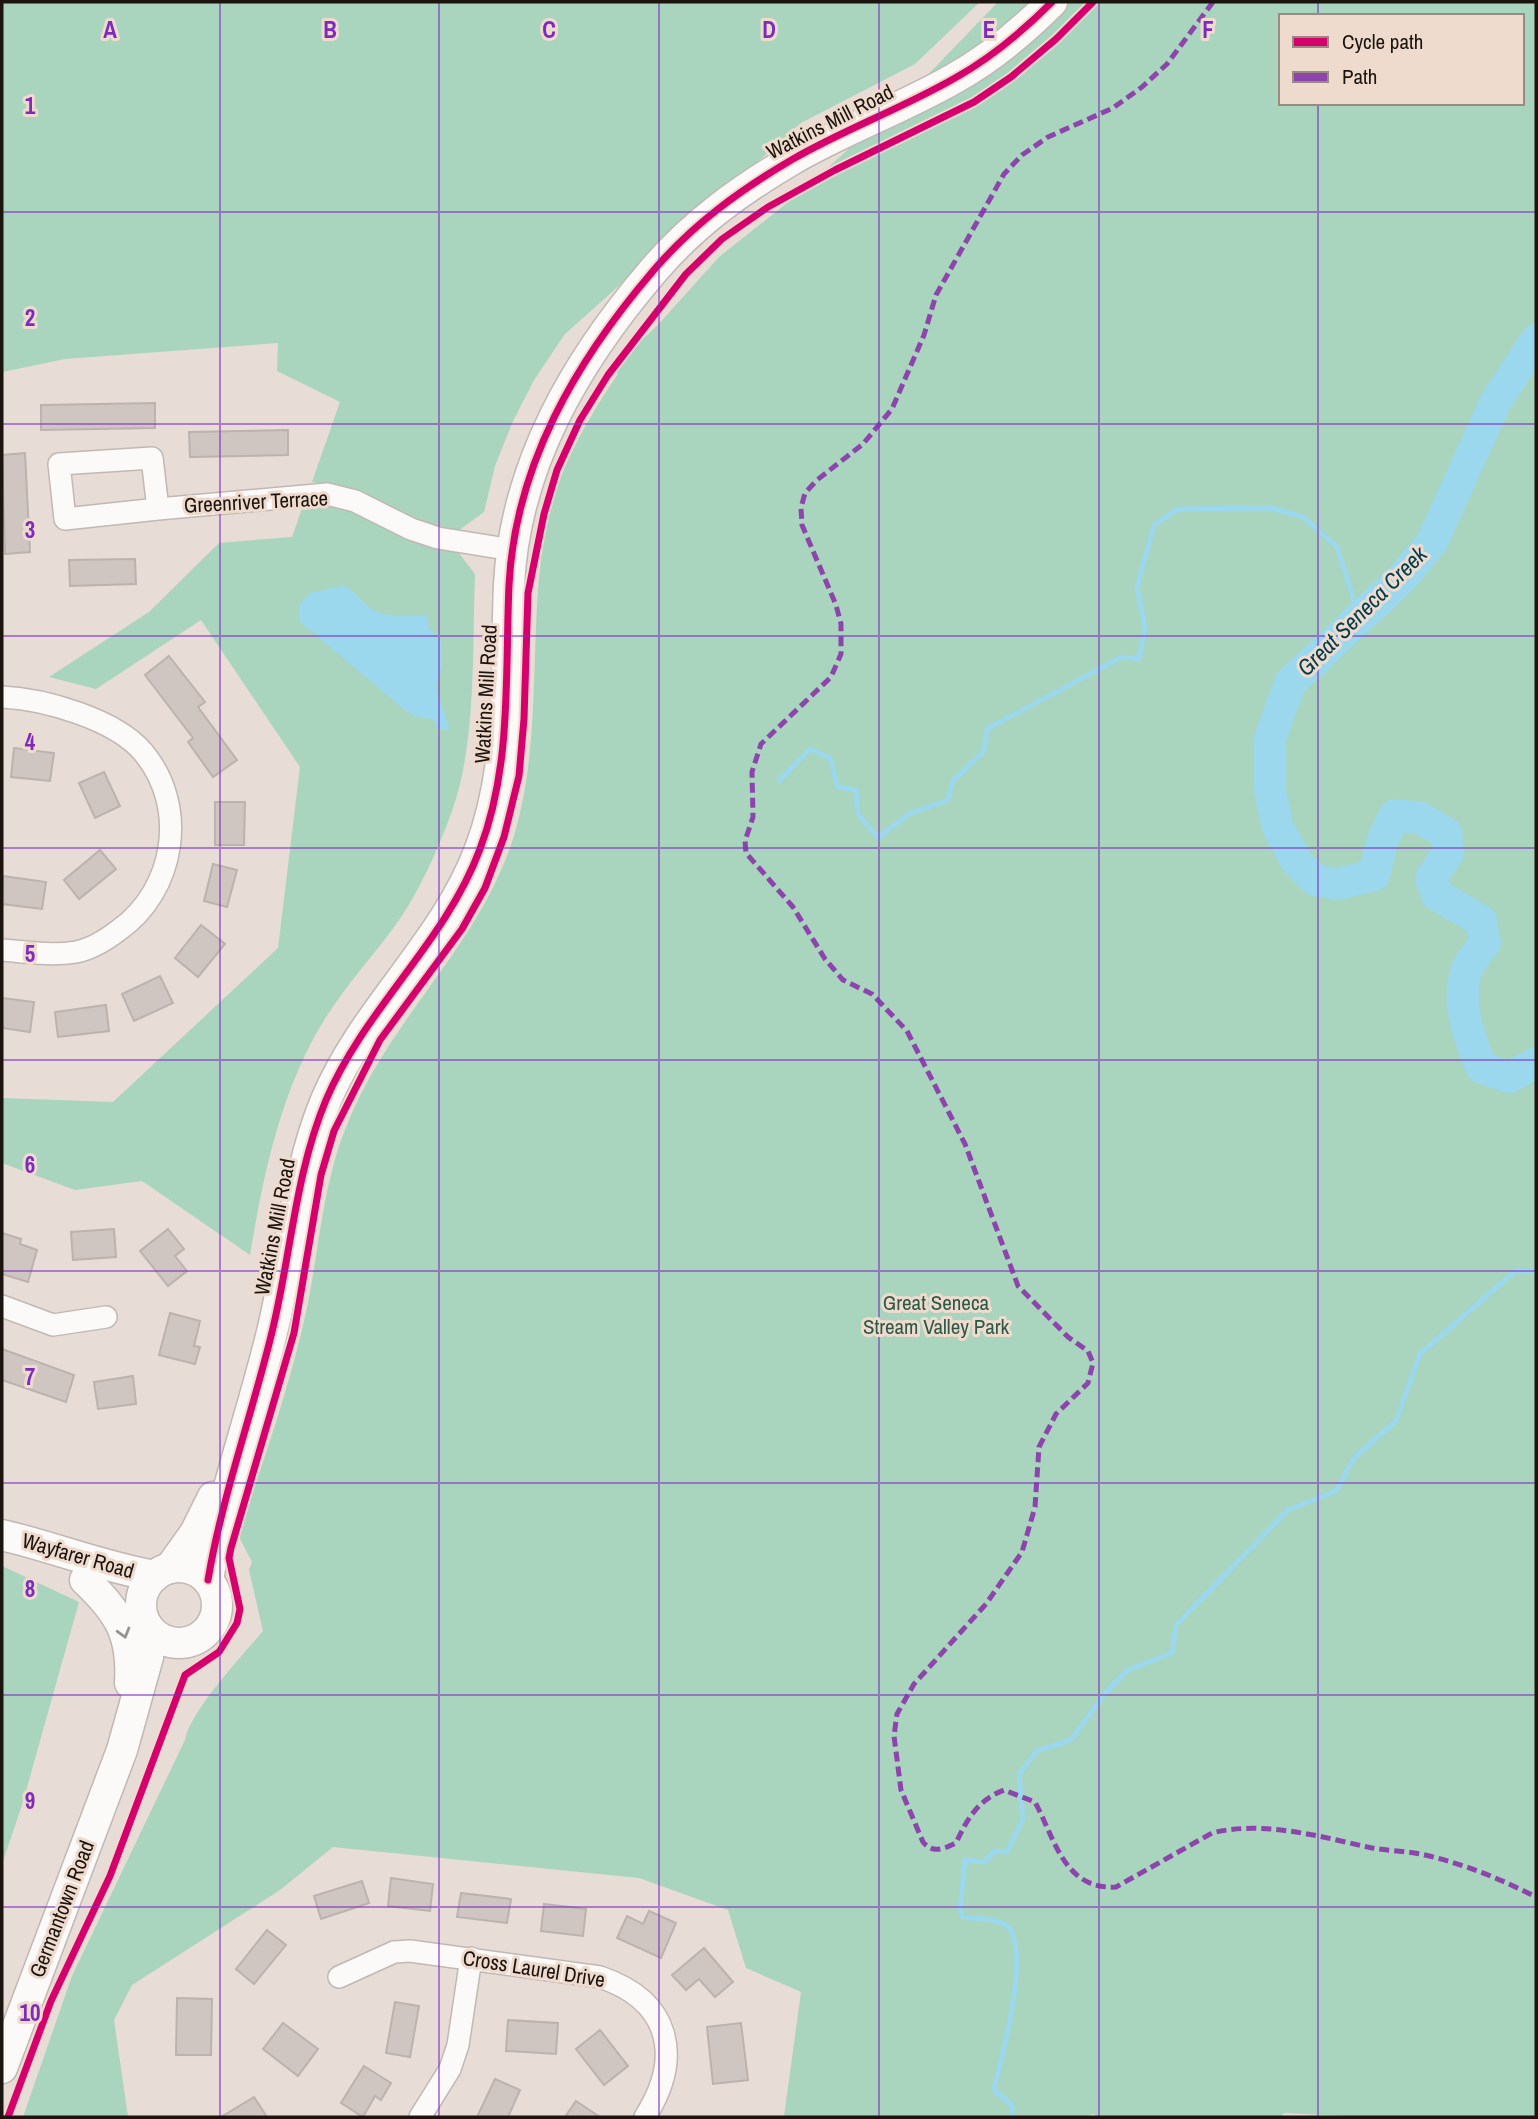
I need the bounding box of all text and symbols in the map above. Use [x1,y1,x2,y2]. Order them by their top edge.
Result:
text: A [103,14,117,45]
text: B [323,14,337,45]
text: C [542,14,556,45]
text: D [762,14,776,45]
text: E [983,14,995,45]
text: F [1202,14,1214,45]
legend [1279,14,1524,105]
text: Cycle path [1342,27,1423,56]
text: Path [1342,62,1377,91]
street label: Watkins Mill Road [761,77,898,166]
text: 1 [25,90,36,121]
text: 2 [25,302,35,333]
street label: Greenriver Terrace [183,483,329,520]
text: 3 [25,514,35,545]
water label: Great Seneca Creek [1290,538,1434,682]
street label: Watkins Mill Road [467,624,504,764]
text: 4 [25,726,36,757]
text: 5 [25,938,35,969]
text: 6 [25,1149,35,1180]
street label: Watkins Mill Road [247,1156,302,1298]
park label: Great Seneca Stream Valley Park [863,1288,1009,1341]
text: 7 [25,1361,35,1392]
street label: Wayfarer Road [19,1526,137,1585]
text: 8 [25,1573,35,1604]
one-way arrow [116,1627,131,1639]
text: 9 [25,1785,35,1816]
street label: Germantown Road [22,1836,101,1981]
street label: Cross Laurel Drive [461,1943,607,1994]
text: 10 [20,1997,40,2028]

